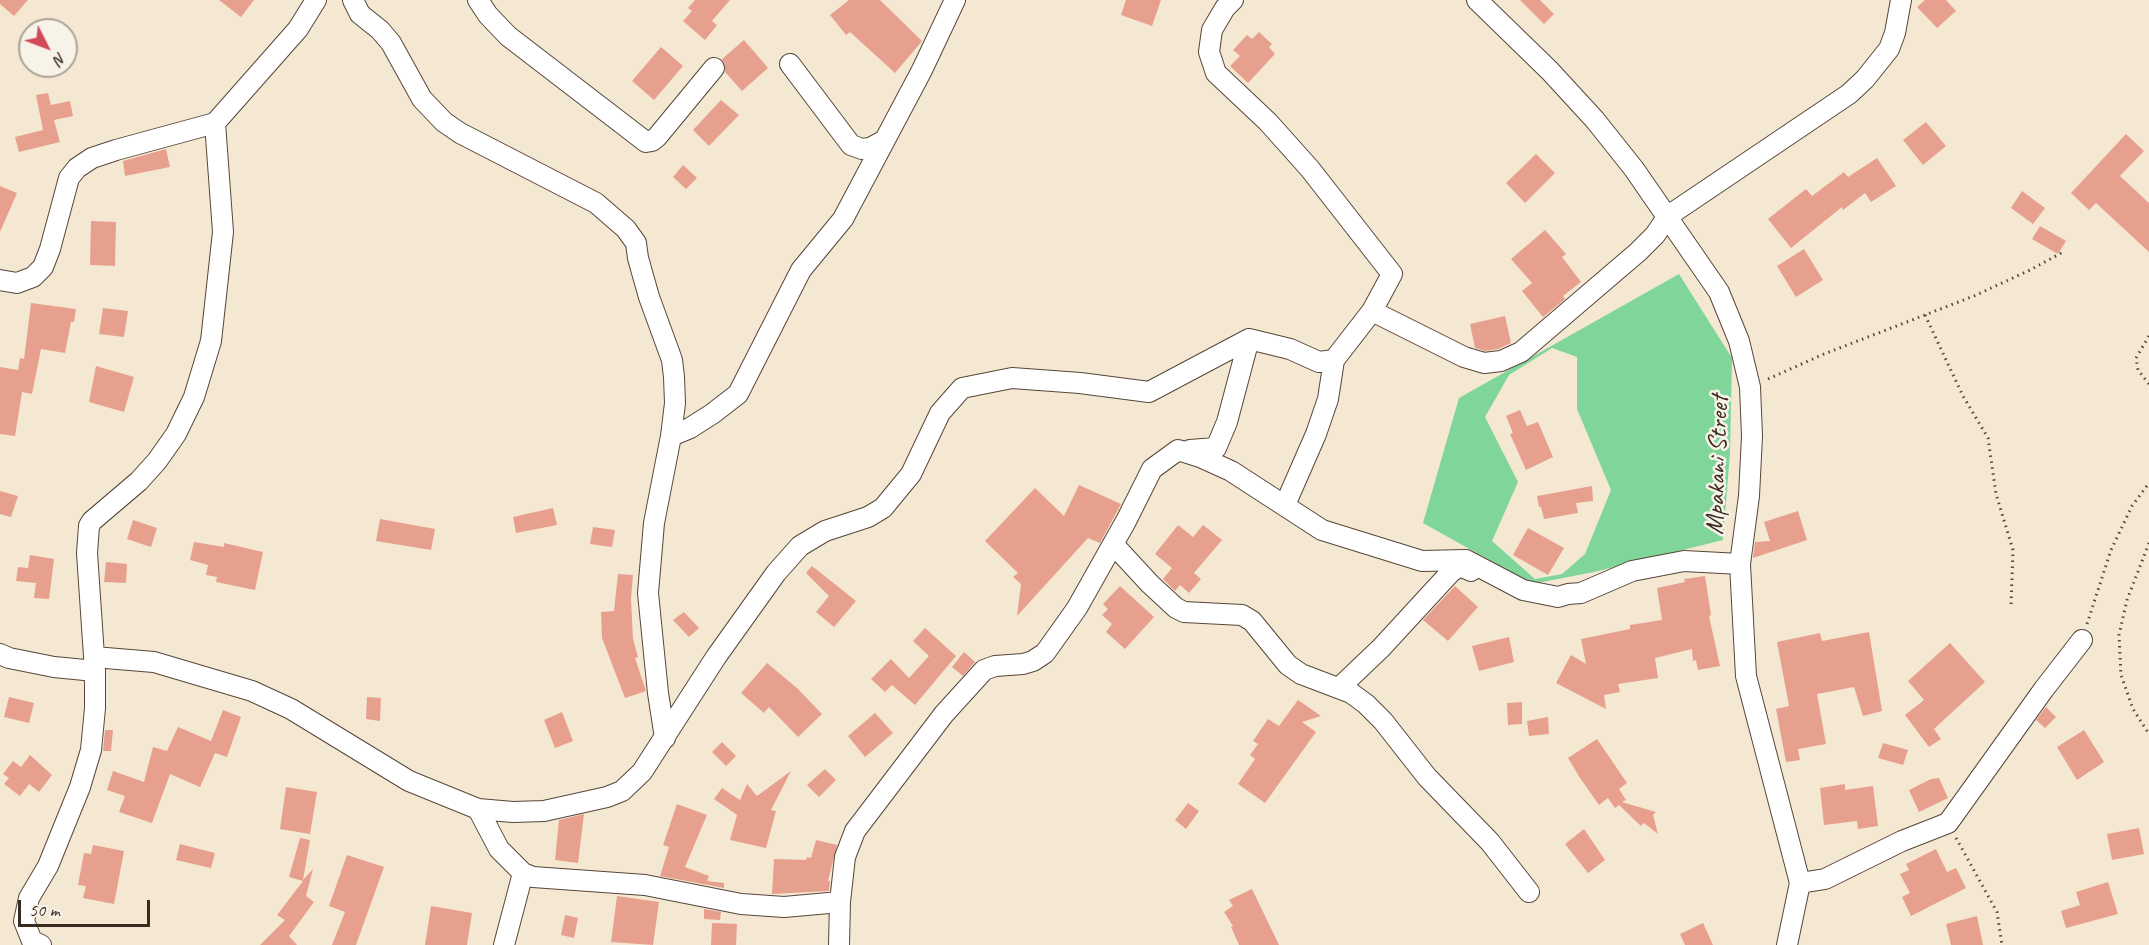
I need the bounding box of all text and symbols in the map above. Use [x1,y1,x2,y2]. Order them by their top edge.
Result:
north arrow [18,18,78,78]
text: N [49,48,71,69]
street label: Mpakani Street [1700,395,1736,535]
scale bar [21,888,153,926]
text: 50 m [29,899,60,921]

